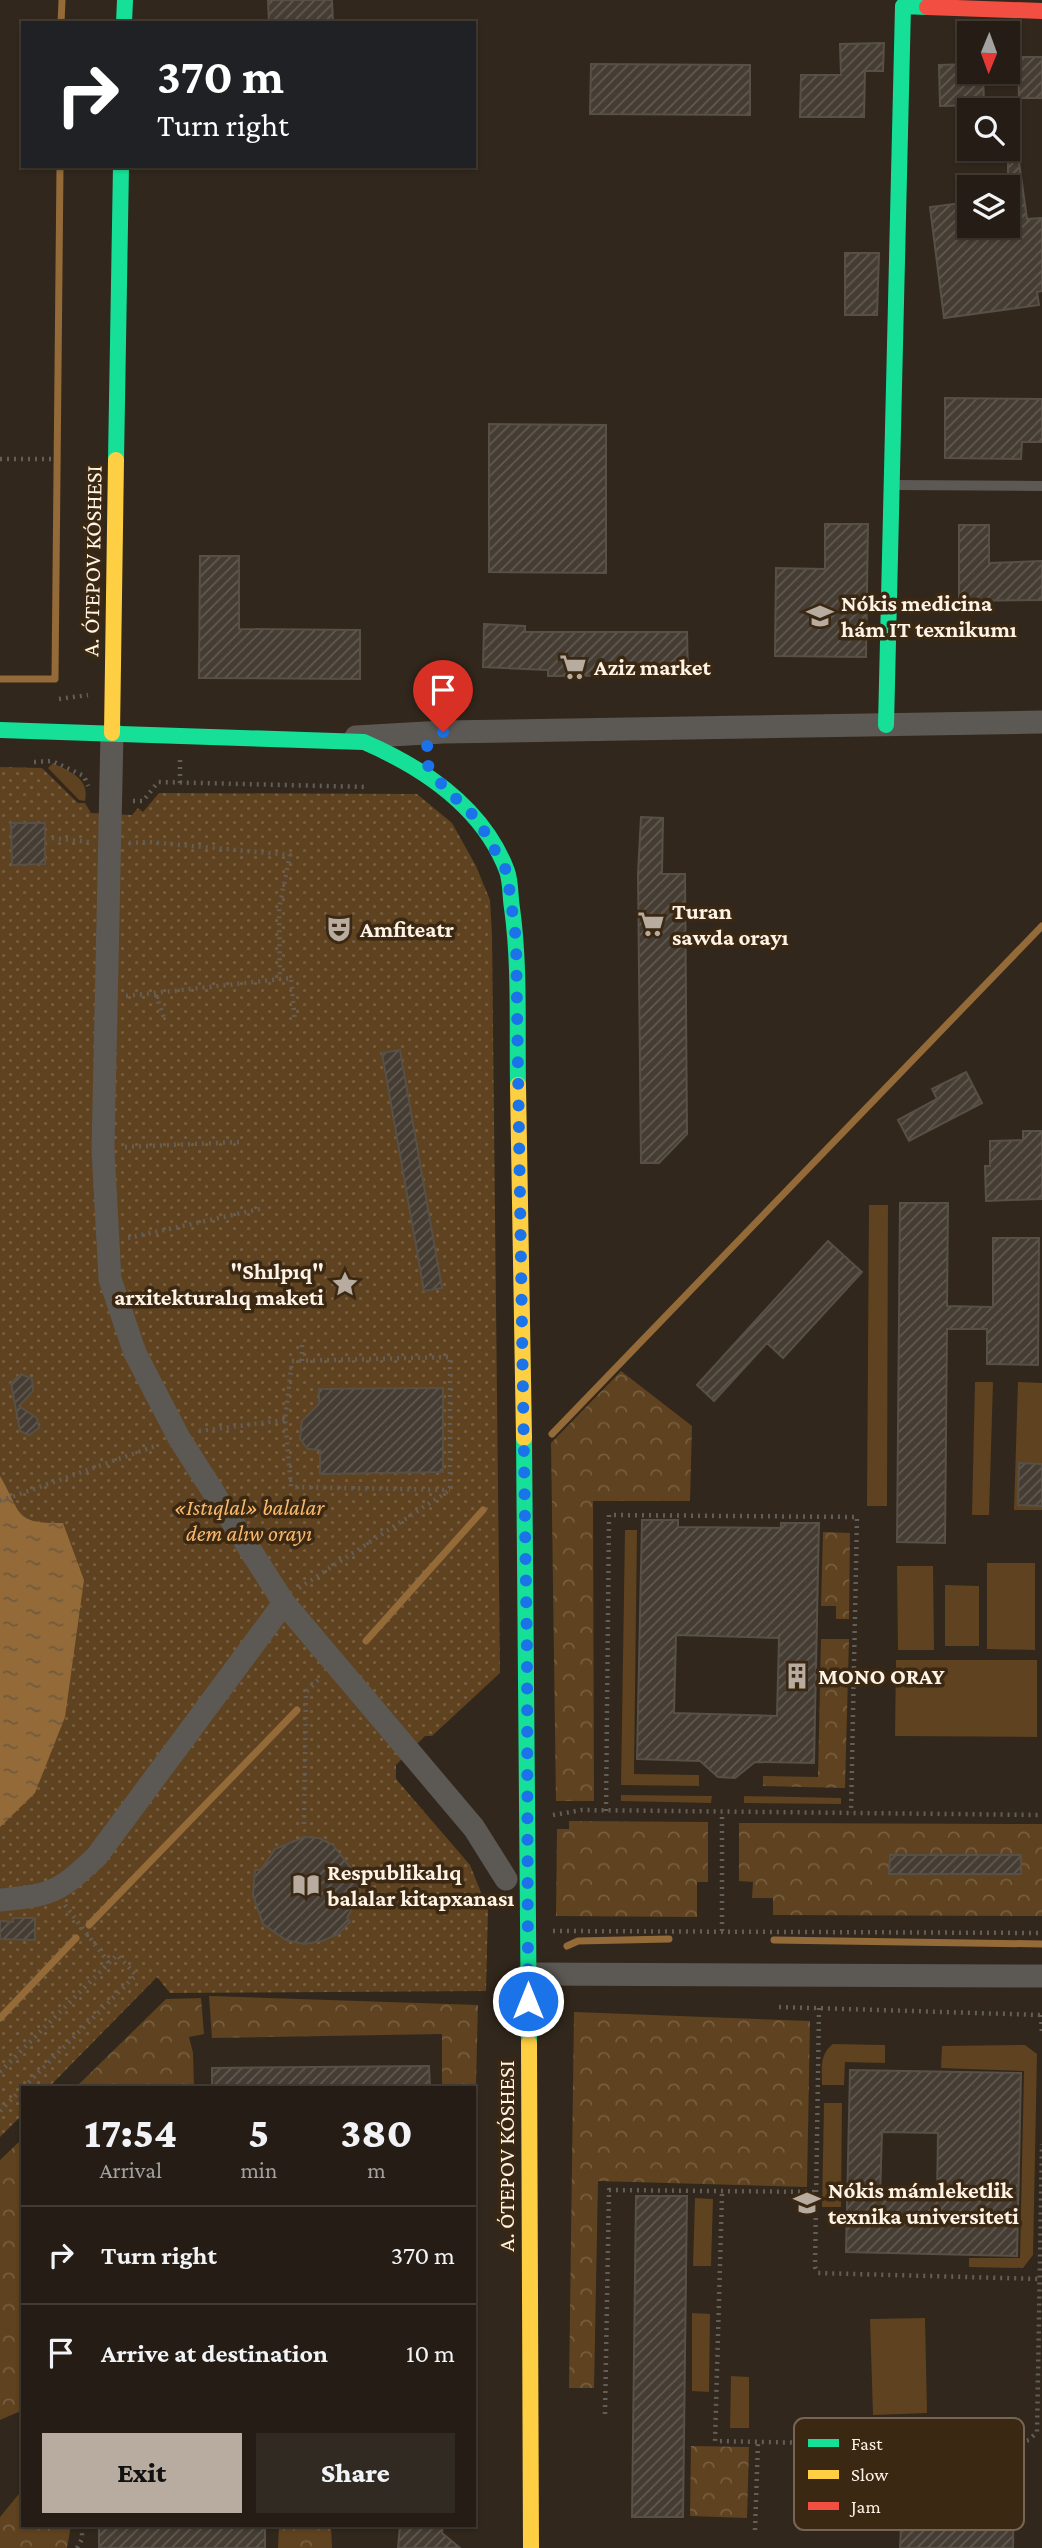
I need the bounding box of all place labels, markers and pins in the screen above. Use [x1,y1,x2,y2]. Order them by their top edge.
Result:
place label: Nókis medicina hám IT texnikumı [841,590,1017,642]
school or university icon: Nókis medicina hám IT texnikumı [805,601,835,631]
supermarket icon: Aziz market [558,652,588,682]
place label: Aziz market [593,654,711,680]
pin [413,660,473,732]
place label: Turan sawda orayı [672,898,789,950]
supermarket icon: Turan sawda orayı [636,909,666,939]
theatre icon: Amfiteatr [324,914,354,944]
place label: Amfiteatr [359,916,454,942]
place label: "Shılpıq" arxitekturalıq maketi [114,1258,324,1310]
place icon: "Shılpıq" arxitekturalıq maketi [330,1269,360,1299]
building icon: MONO ORAY [782,1661,812,1691]
place label: MONO ORAY [818,1663,945,1689]
place label: Respublikalıq balalar kitapxanası [326,1859,514,1911]
library icon: Respublikalıq balalar kitapxanası [291,1870,321,1900]
place label: Nókis mámleketlik texnika universiteti [828,2177,1019,2229]
school or university icon: Nókis mámleketlik texnika universiteti [792,2188,822,2218]

